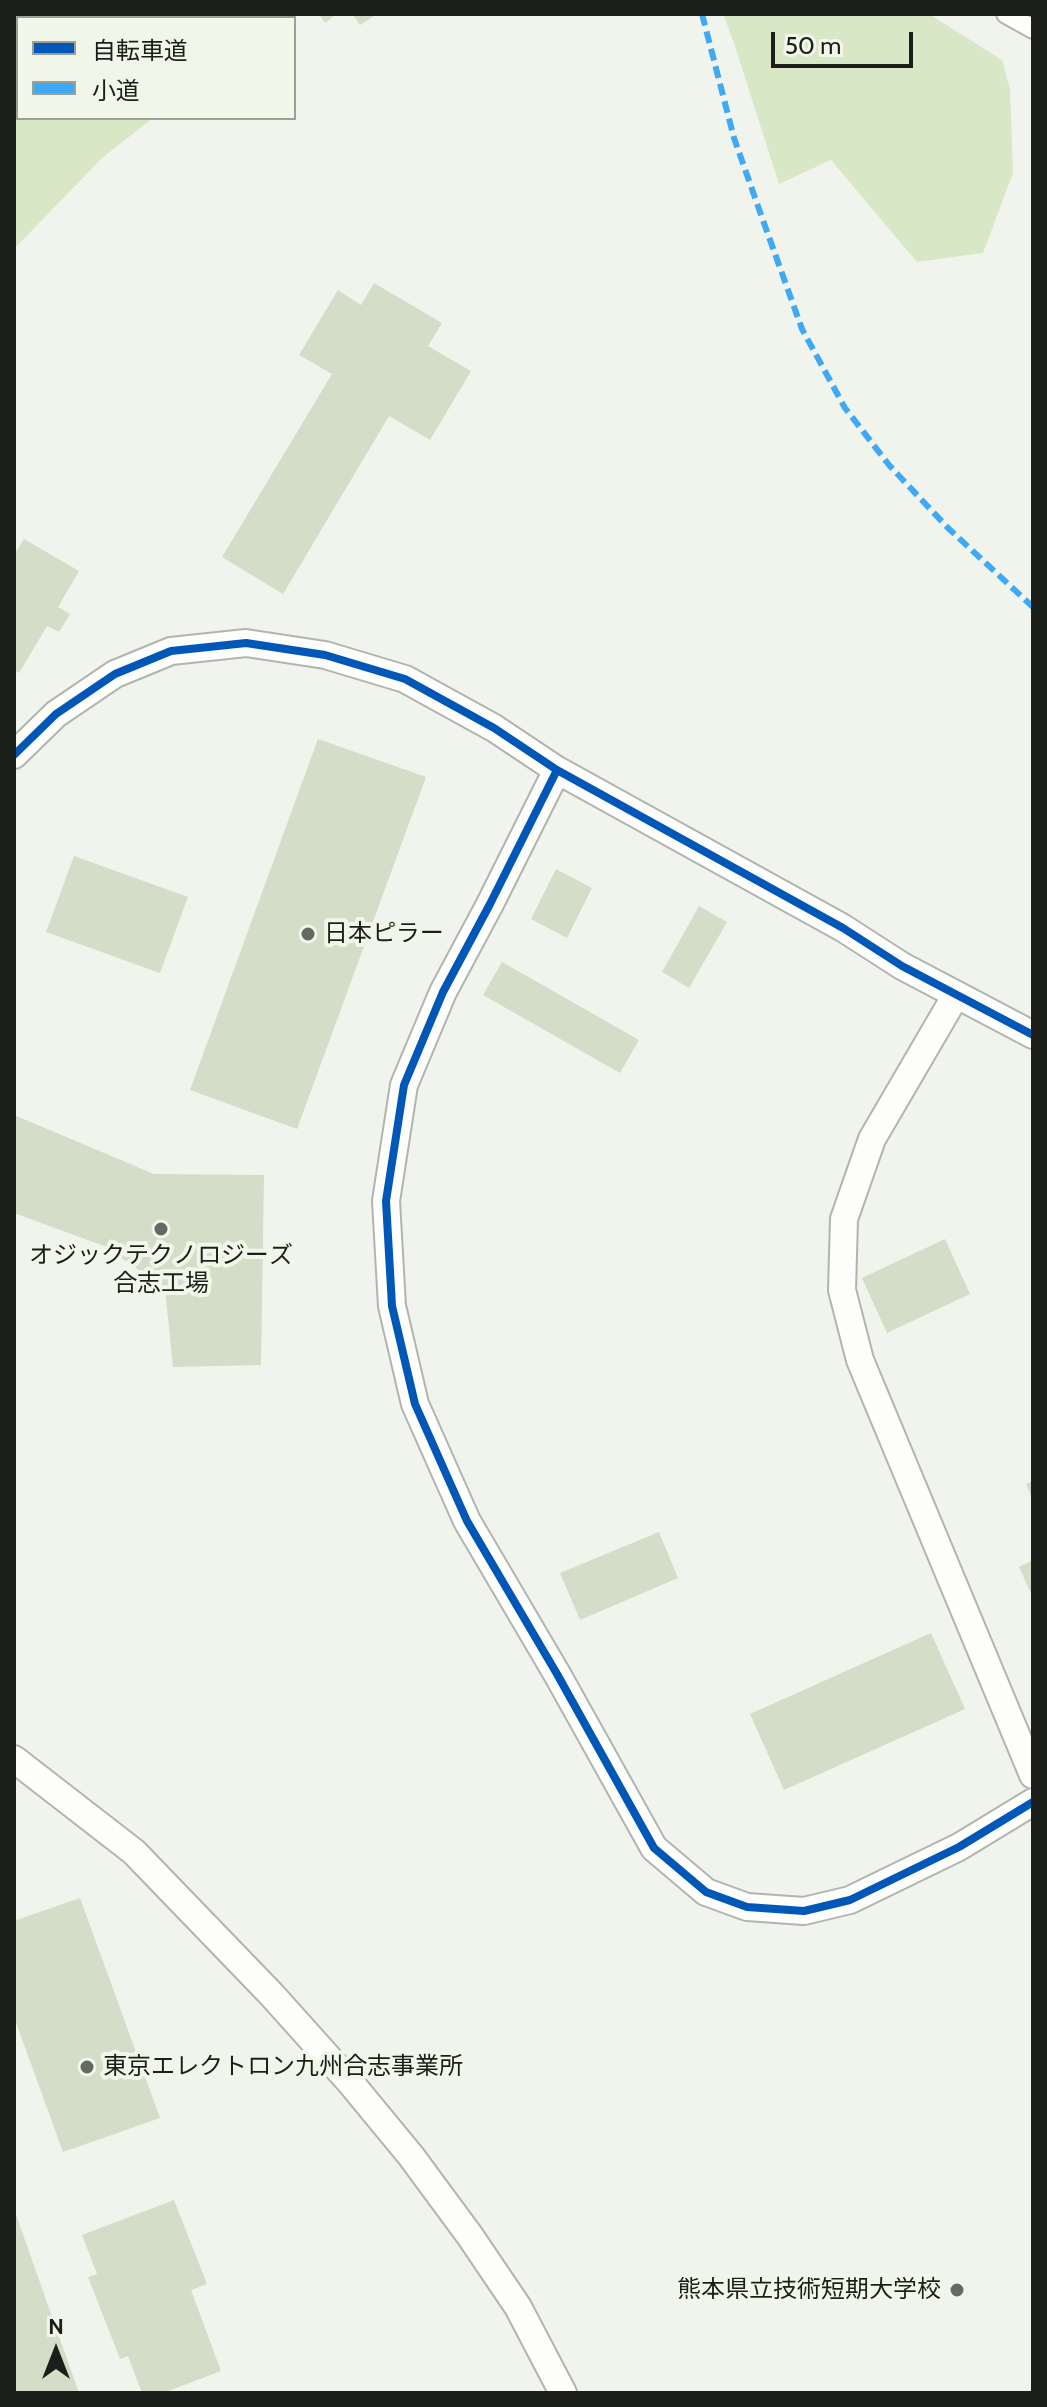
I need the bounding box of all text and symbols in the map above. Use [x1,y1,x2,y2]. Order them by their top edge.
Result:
legend [16,16,296,120]
scale bar [775,16,917,66]
text: 50 m [785,31,841,60]
text: 自転車道 [92,36,188,65]
text: 小道 [92,76,140,105]
place label: 日本ピラー [324,920,444,948]
marker: 日本ピラー [299,925,317,943]
marker: オジックテクノロジーズ 合志工場 [152,1220,170,1238]
place label: オジックテクノロジーズ 合志工場 [29,1242,293,1298]
place label: 東京エレクトロン九州合志事業所 [103,2053,463,2081]
marker: 東京エレクトロン九州合志事業所 [78,2058,96,2076]
place label: 熊本県立技術短期大学校 [677,2276,941,2304]
marker: 熊本県立技術短期大学校 [948,2281,966,2299]
north arrow [16,2311,96,2391]
text: N [48,2313,64,2340]

